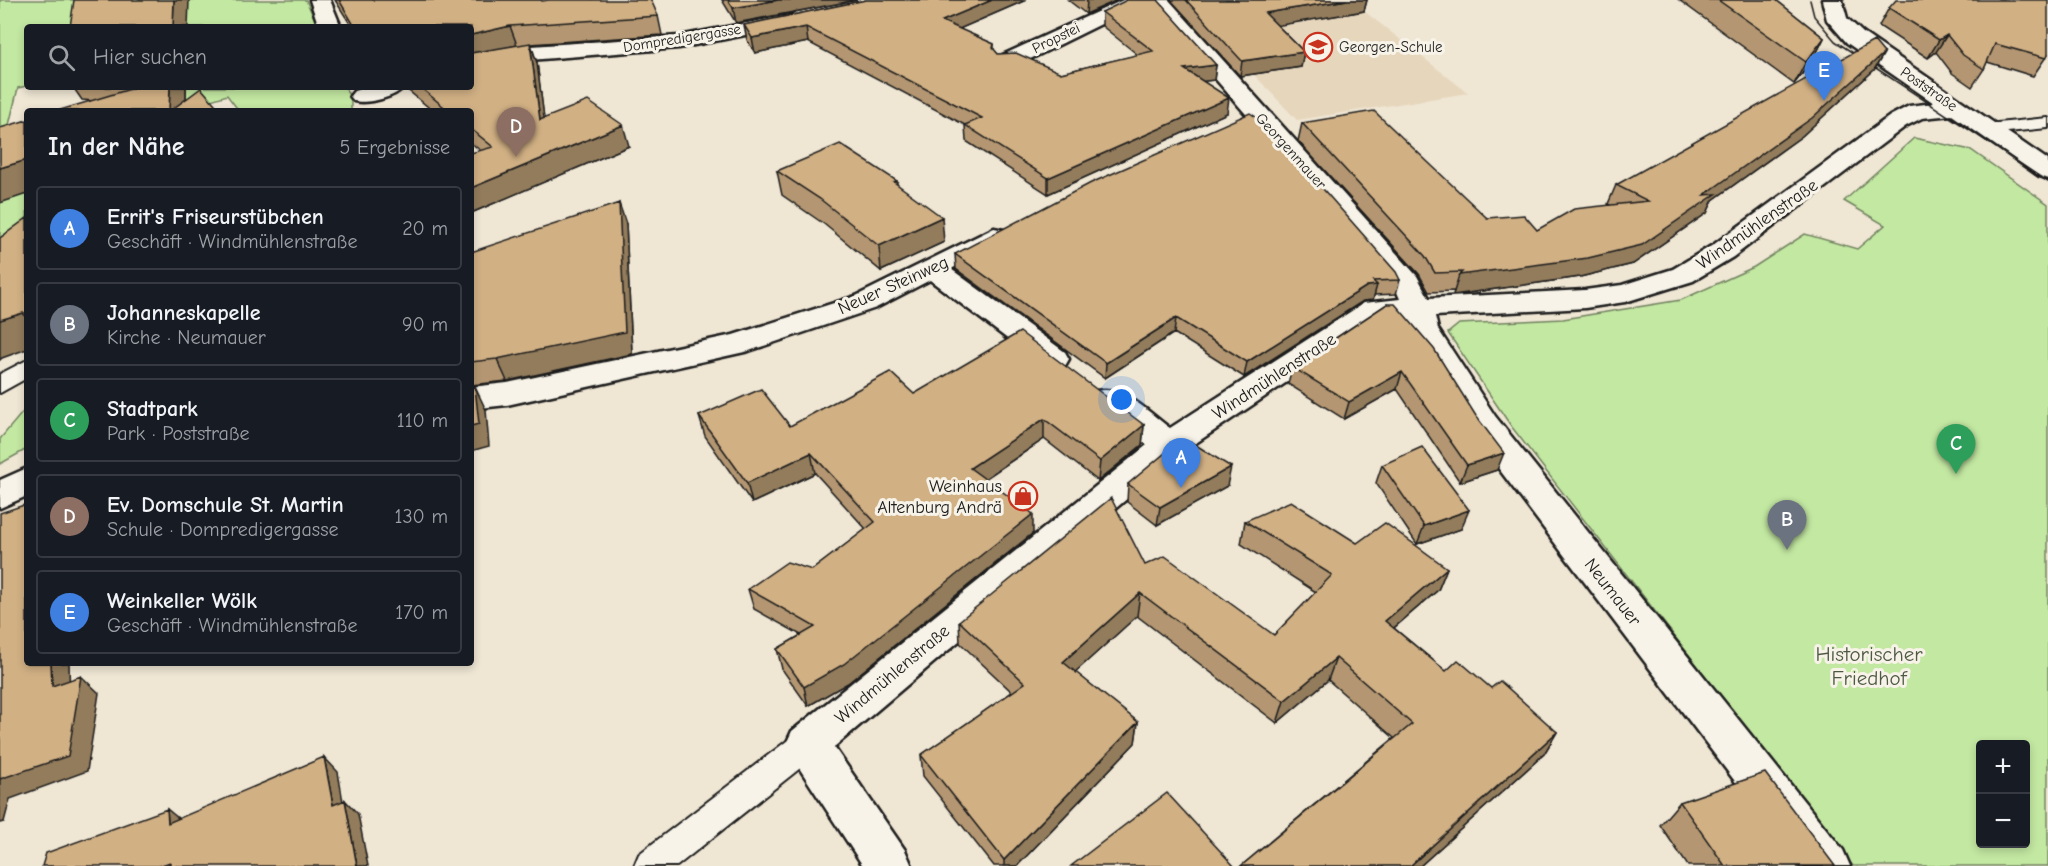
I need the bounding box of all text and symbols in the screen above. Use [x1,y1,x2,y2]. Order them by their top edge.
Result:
street label: Propstei [1029,19,1083,57]
street label: Dompredigergasse [622,20,743,56]
search box [24,24,474,90]
school or university icon: Georgen-Schule [1302,31,1334,63]
place label: Georgen-Schule [1339,38,1443,56]
icon: search [45,41,78,74]
text: Hier suchen [93,44,207,70]
pin: E [1804,51,1844,101]
street label: Poststraße [1897,63,1961,115]
pin: D [496,108,536,157]
street label: Georgenmauer [1252,109,1330,193]
text: In der Nähe [48,132,185,162]
text: 5 Ergebnisse [340,136,450,159]
street label: Windmühlenstraße [1693,175,1822,274]
text: Errit's Friseurstübchen [107,204,324,230]
text: A [64,217,75,240]
text: 20 m [402,217,448,240]
text: Geschäft · Windmühlenstraße [107,230,357,253]
street label: Neuer Steinweg [835,252,952,319]
text: Johanneskapelle [107,300,261,326]
text: B [63,313,76,336]
text: 90 m [402,313,448,336]
text: Kirche · Neumauer [107,326,266,349]
street label: Windmühlenstraße [1209,329,1340,424]
your location [1107,385,1136,414]
text: Stadtpark [107,396,198,422]
text: C [63,409,76,432]
text: 110 m [397,409,448,432]
text: Park · Poststraße [107,422,249,445]
pin: C [1936,424,1976,474]
pin: A [1162,438,1200,488]
place label: Weinhaus Altenburg Andrä [877,476,1002,518]
shop icon: Weinhaus Altenburg Andrä [1007,480,1039,512]
text: Ev. Domschule St. Martin [107,492,344,518]
pin: B [1768,500,1806,550]
text: D [63,505,76,528]
text: 130 m [395,505,448,528]
text: Schule · Dompredigergasse [107,518,338,541]
street label: Neumauer [1580,554,1646,631]
text: Weinkeller Wölk [107,588,257,614]
text: E [64,601,75,624]
text: 170 m [395,601,448,624]
text: Geschäft · Windmühlenstraße [107,614,357,637]
street label: Windmühlenstraße [831,620,954,728]
park label: Historischer Friedhof [1815,642,1923,690]
map controls [1976,740,2030,848]
button: + [1976,740,2030,794]
button: − [1976,794,2030,848]

